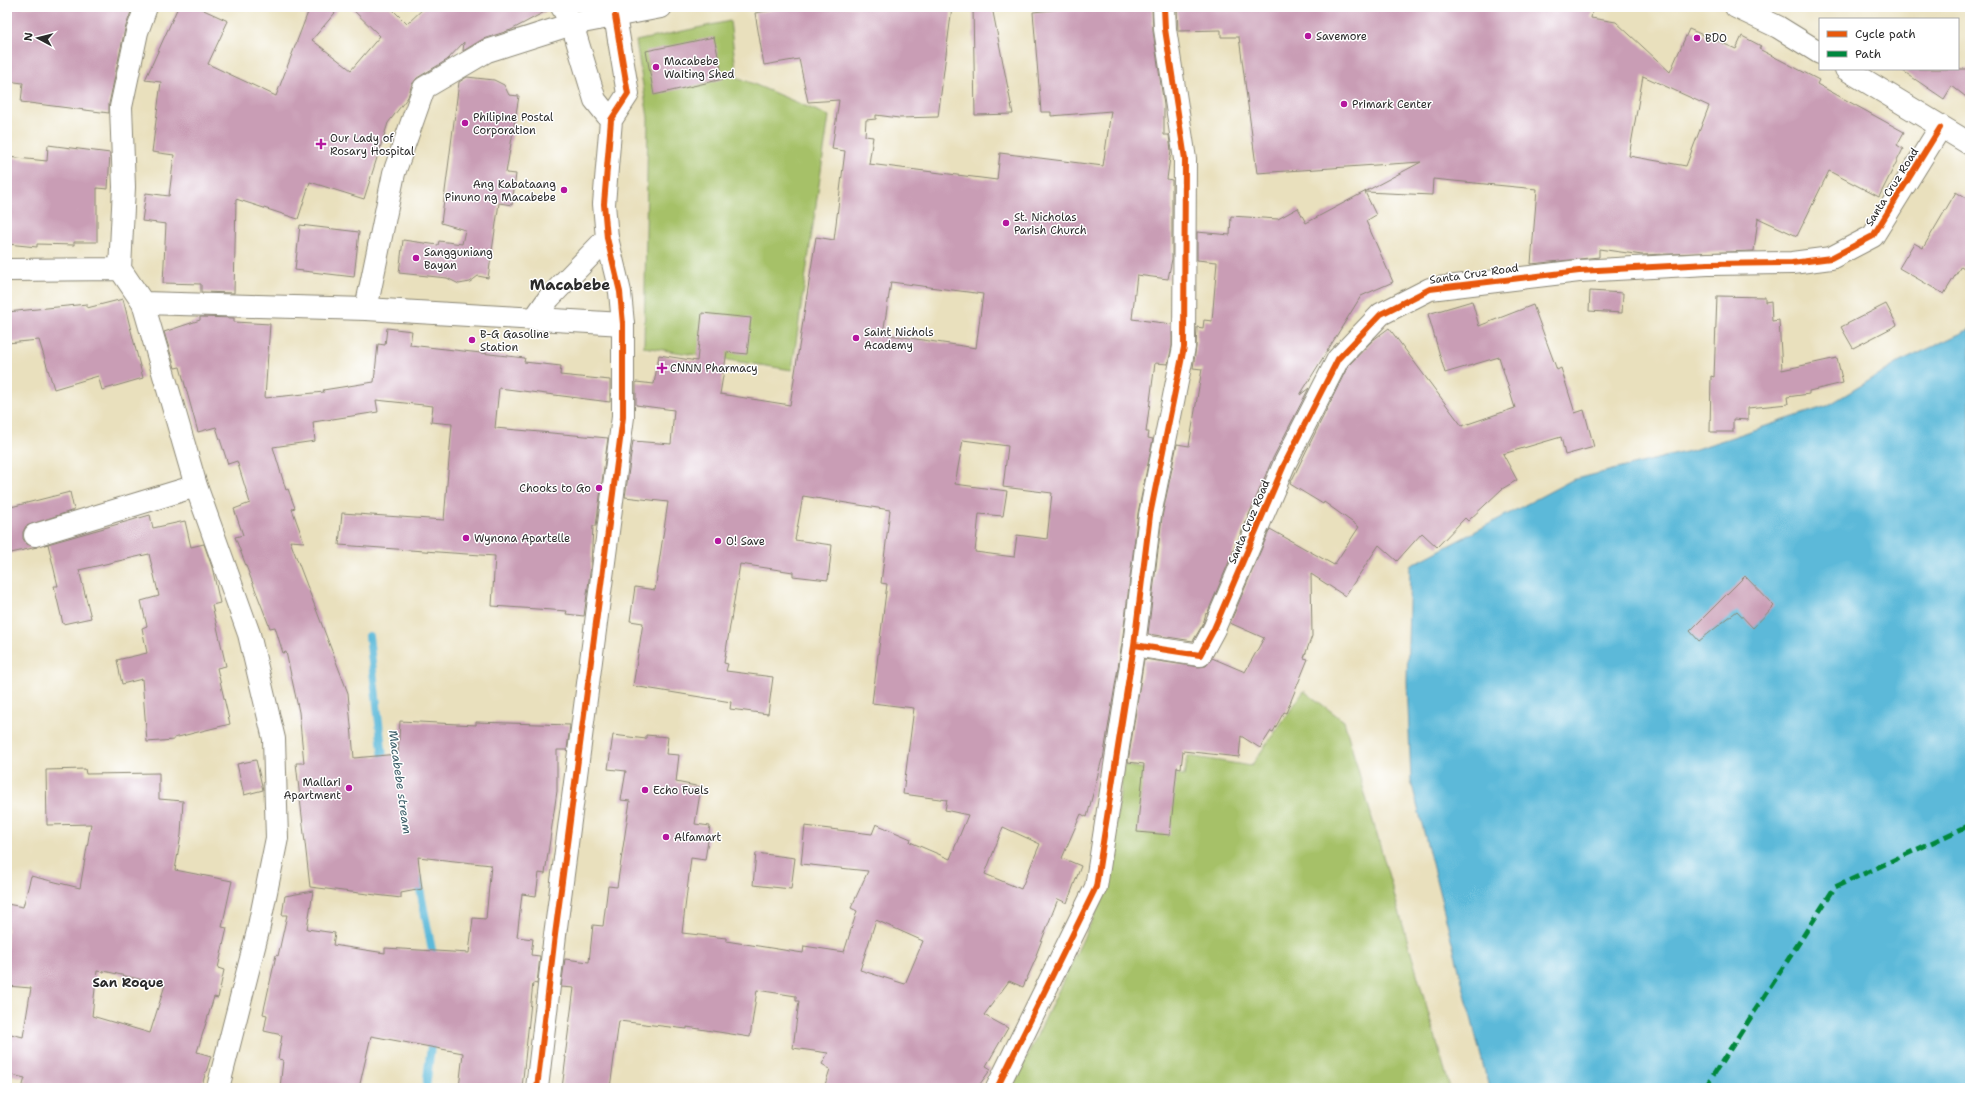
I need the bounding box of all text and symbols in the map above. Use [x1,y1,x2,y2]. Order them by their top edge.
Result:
north arrow [18,18,58,58]
legend [1819,18,1959,70]
text: Cycle path [1855,26,1916,42]
place label: Savemore [1316,29,1367,44]
text: N [21,31,37,42]
marker: Savemore [1303,31,1313,41]
place label: BDO [1705,31,1727,46]
marker: BDO [1692,33,1702,43]
text: Path [1855,46,1881,62]
place label: Macabebe Waiting Shed [664,54,735,82]
marker: Macabebe Waiting Shed [651,62,661,72]
place label: Primark Center [1352,97,1432,112]
marker: Primark Center [1339,99,1349,109]
place label: Philipine Postal Corporation [473,110,554,138]
marker: Philipine Postal Corporation [460,118,470,128]
place label: Our Lady of Rosary Hospital [330,131,415,159]
marker: Our Lady of Rosary Hospital [315,138,327,150]
street label: Santa Cruz Road [1862,145,1922,229]
place label: Ang Kabataang Pinuno ng Macabebe [445,177,556,205]
marker: Ang Kabataang Pinuno ng Macabebe [559,185,569,195]
place label: St. Nicholas Parish Church [1014,210,1087,238]
marker: St. Nicholas Parish Church [1001,218,1011,228]
place label: Sangguniang Bayan [424,245,493,273]
marker: Sangguniang Bayan [411,253,421,263]
street label: Santa Cruz Road [1428,260,1520,288]
district label: Macabebe [530,275,610,295]
place label: Saint Nichols Academy [864,325,934,353]
place label: B-G Gasoline Station [480,327,549,355]
marker: Saint Nichols Academy [851,333,861,343]
marker: B-G Gasoline Station [467,335,477,345]
place label: CNNN Pharmacy [670,361,758,376]
marker: CNNN Pharmacy [657,363,667,373]
street label: Santa Cruz Road [1225,478,1273,566]
place label: Chooks to Go [519,481,591,496]
marker: Chooks to Go [594,483,604,493]
place label: Wynona Apartelle [474,531,570,546]
marker: Wynona Apartelle [461,533,471,543]
place label: O! Save [726,534,765,549]
marker: O! Save [713,536,723,546]
water label: Macabebe stream [385,729,415,835]
place label: Mallari Apartment [284,775,341,803]
marker: Mallari Apartment [344,783,354,793]
place label: Echo Fuels [653,783,709,798]
marker: Echo Fuels [640,785,650,795]
place label: Alfamart [674,830,721,845]
marker: Alfamart [661,832,671,842]
district label: San Roque [92,974,164,991]

